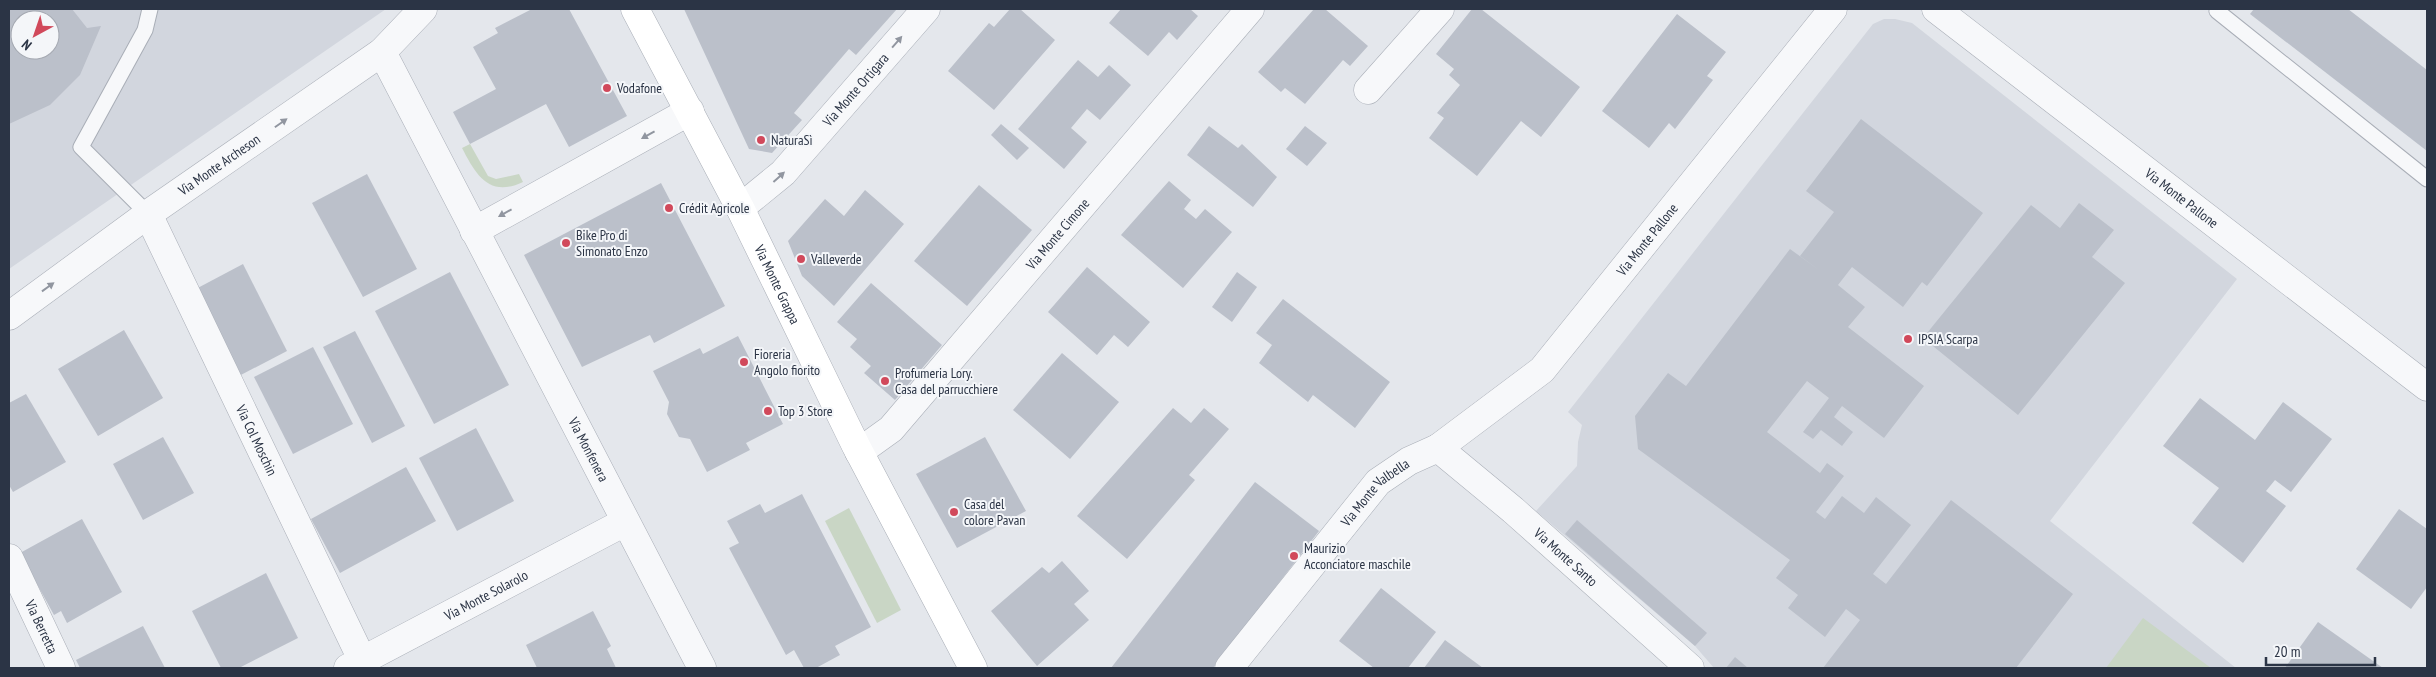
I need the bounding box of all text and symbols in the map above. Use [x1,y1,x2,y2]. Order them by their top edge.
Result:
north arrow [10,10,60,60]
text: N [18,36,35,54]
one-way arrow [891,36,902,48]
street label: Via Monte Ortigara [818,49,893,131]
place label: Vodafone [616,79,662,97]
marker: Vodafone [601,82,613,94]
one-way arrow [274,118,287,128]
street label: Via Monte Archeson [174,130,264,200]
one-way arrow [640,131,655,139]
place label: NaturaSì [771,131,813,149]
marker: NaturaSì [755,134,767,146]
street label: Via Monte Pallone [2141,164,2222,232]
one-way arrow [772,172,785,183]
street label: Via Monte Cimone [1022,194,1093,274]
place label: Crédit Agricole [679,199,750,217]
street label: Via Monte Pallone [1612,200,1682,280]
marker: Crédit Agricole [663,202,675,214]
one-way arrow [499,209,512,218]
place label: Bike Pro di Simonato Enzo [576,226,648,260]
marker: Bike Pro di Simonato Enzo [560,237,572,249]
street label: Via Monte Grappa [750,241,804,327]
place label: Valleverde [810,250,862,268]
marker: Valleverde [795,253,807,265]
one-way arrow [41,282,55,292]
place label: IPSIA Scarpa [1918,330,1978,348]
marker: IPSIA Scarpa [1902,333,1914,345]
place label: Fioreria Angolo fiorito [754,345,820,379]
marker: Fioreria Angolo fiorito [738,356,750,368]
place label: Profumeria Lory. Casa del parrucchiere [895,364,998,398]
marker: Profumeria Lory. Casa del parrucchiere [879,375,891,387]
street label: Via Col Moschin [232,401,281,479]
place label: Top 3 Store [778,402,833,420]
marker: Top 3 Store [762,405,774,417]
street label: Via Monfenera [564,413,613,485]
street label: Via Monte Valbella [1336,454,1413,531]
place label: Casa del colore Pavan [964,495,1025,529]
marker: Casa del colore Pavan [948,506,960,518]
street label: Via Monte Santo [1529,523,1601,590]
place label: Maurizio Acconciatore maschile [1304,539,1411,573]
marker: Maurizio Acconciatore maschile [1288,550,1300,562]
street label: Via Monte Solarolo [440,566,531,625]
street label: Via Berretta [21,596,62,656]
scale bar [2266,634,2375,666]
text: 20 m [2274,642,2300,661]

